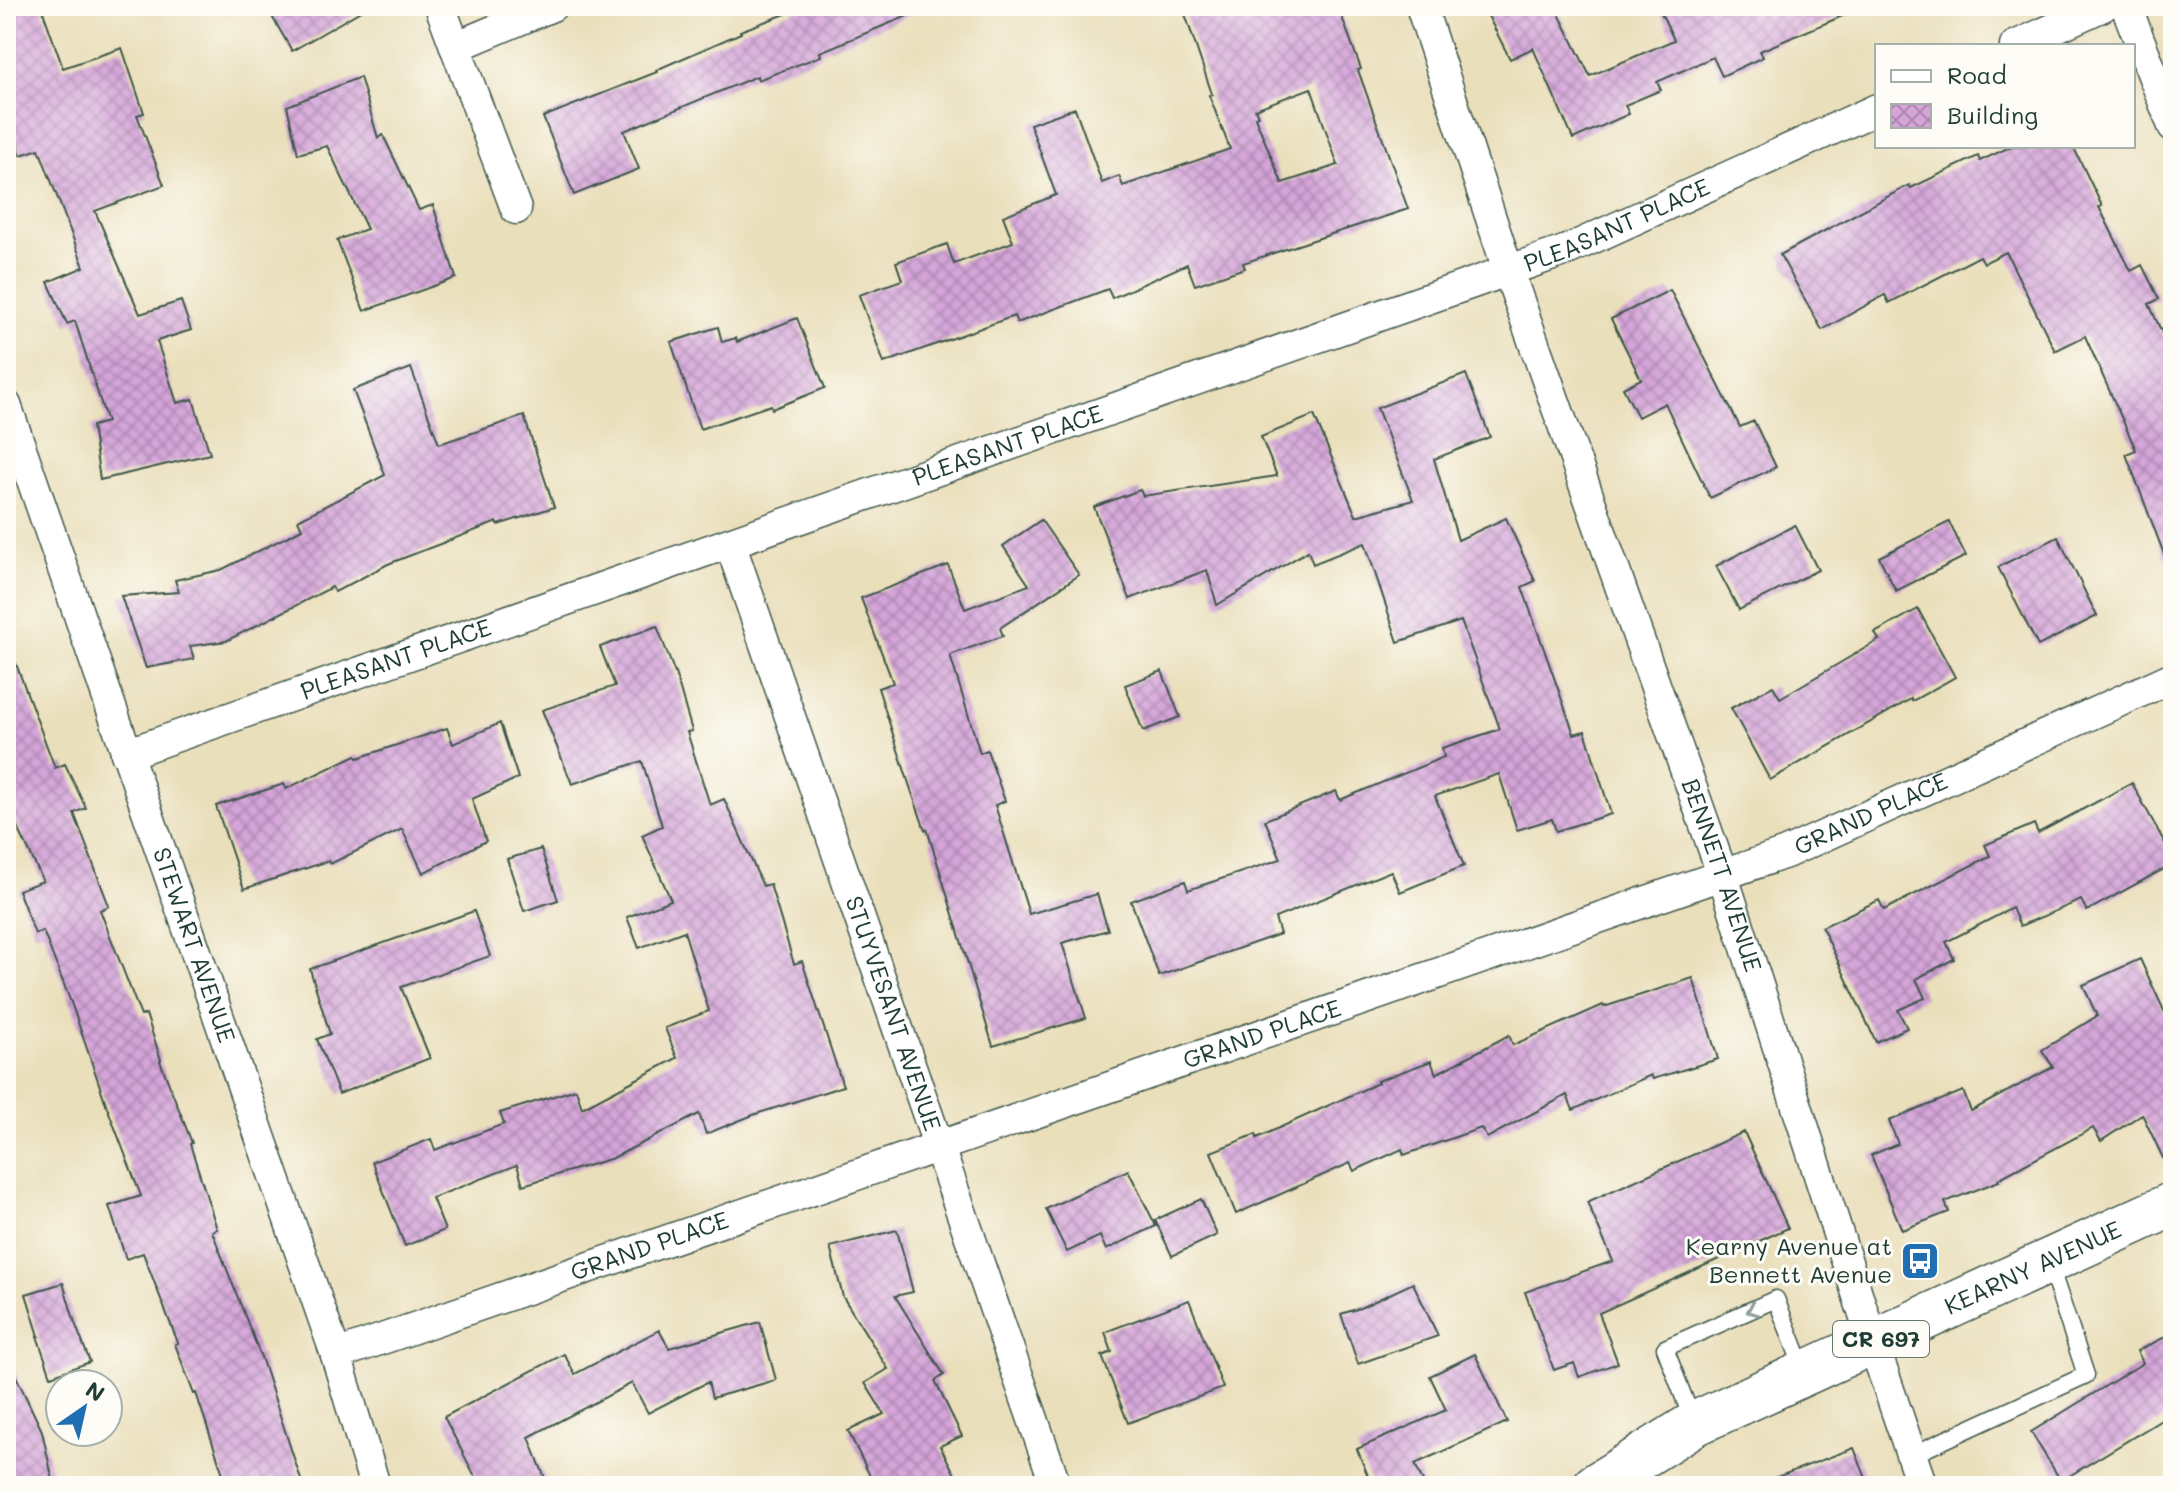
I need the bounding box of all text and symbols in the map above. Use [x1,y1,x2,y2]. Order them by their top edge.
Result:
legend [1875,44,2135,148]
text: Road [1947,59,2007,90]
text: Building [1947,99,2038,130]
street label: PLEASANT PLACE [1519,170,1714,278]
street label: PLEASANT PLACE [908,397,1107,492]
street label: PLEASANT PLACE [296,611,495,706]
street label: GRAND PLACE [1789,765,1952,861]
street label: BENNETT AVENUE [1676,774,1770,976]
street label: STEWART AVENUE [147,843,243,1047]
street label: STUYVESANT AVENUE [839,892,949,1135]
street label: GRAND PLACE [1179,991,1345,1075]
street label: GRAND PLACE [566,1203,732,1287]
street label: KEARNY AVENUE [1939,1213,2126,1321]
place label: Kearny Avenue at Bennett Avenue [1686,1230,1892,1289]
bus stop icon: Kearny Avenue at Bennett Avenue [1899,1240,1941,1282]
one-way arrow [1746,1300,1760,1316]
road number: CR 697 [1833,1321,1929,1357]
north arrow [44,1368,124,1448]
text: N [80,1374,110,1408]

